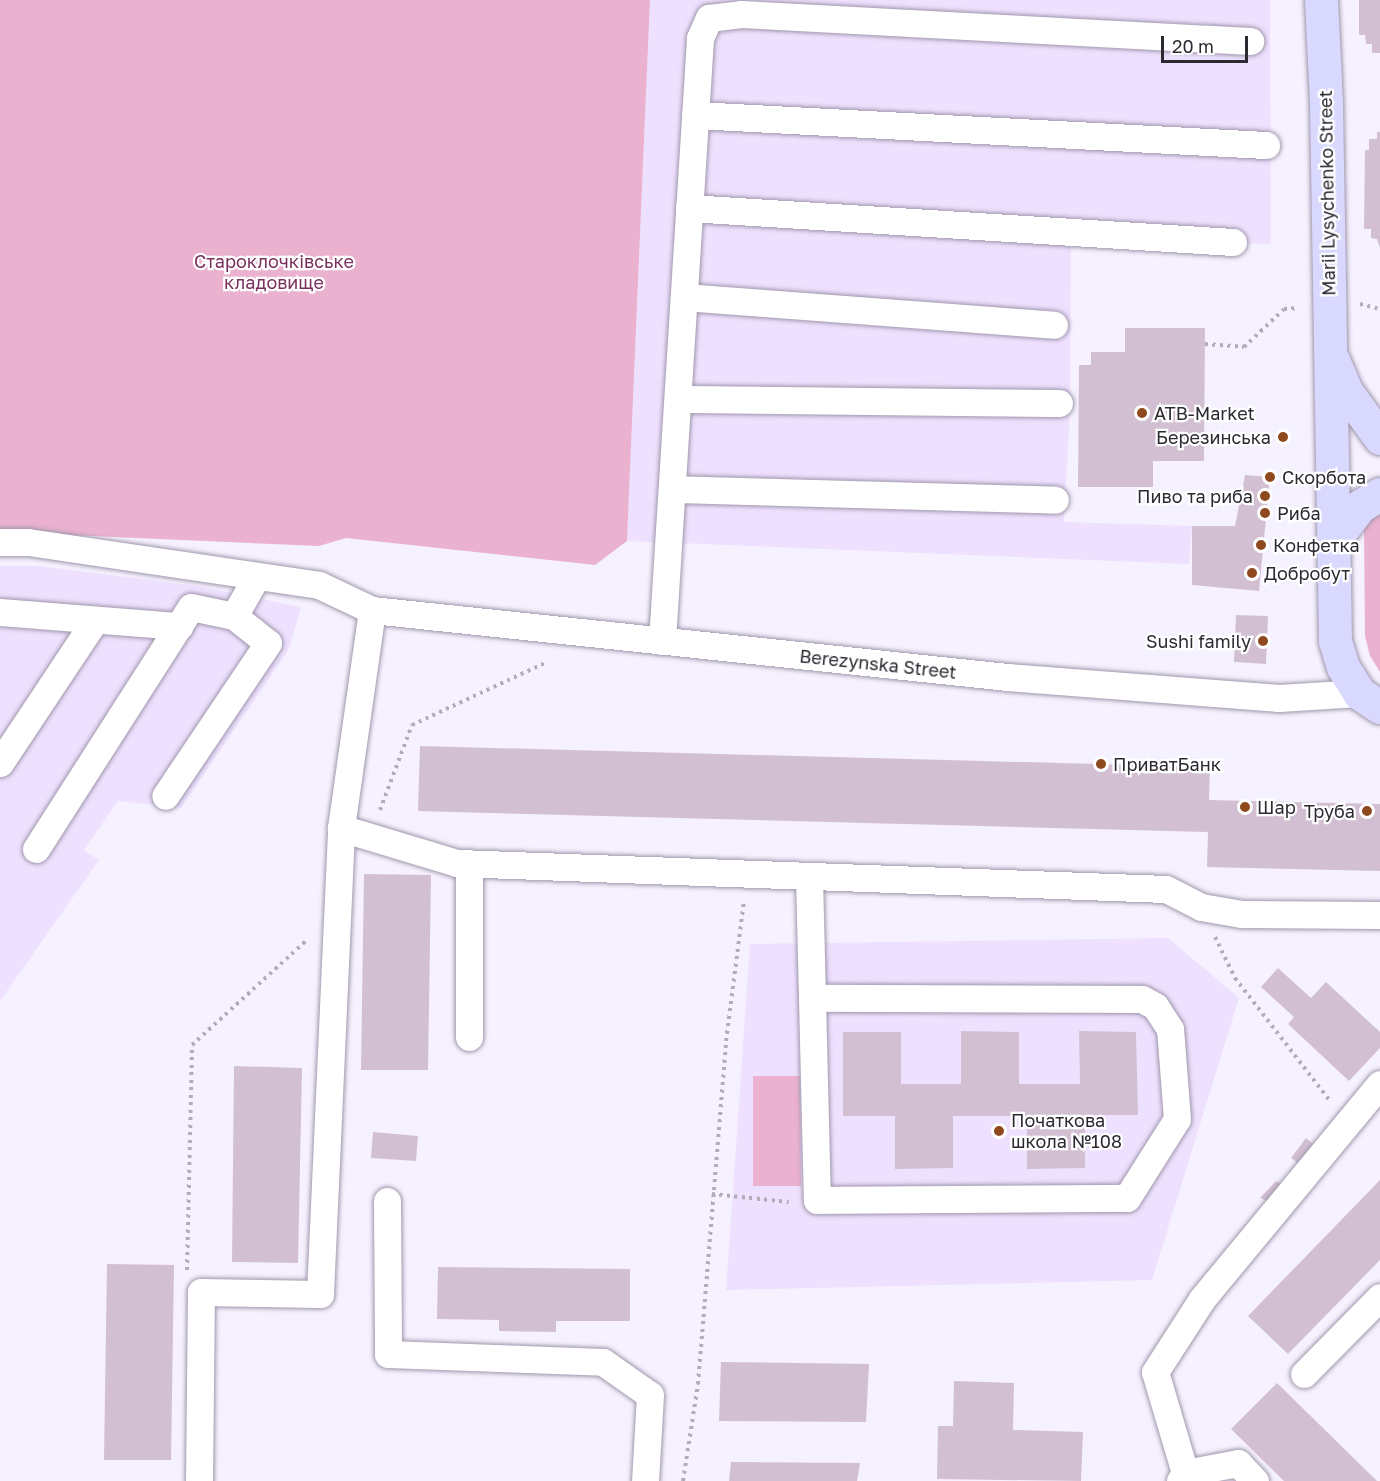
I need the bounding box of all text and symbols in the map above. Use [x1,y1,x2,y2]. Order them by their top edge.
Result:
scale bar [1164,24,1251,62]
text: 20 m [1172,35,1214,57]
street label: Marii Lysychenko Street [1314,90,1340,296]
park label: Староклочківське кладовище [194,251,354,294]
place label: ATB-Market [1154,402,1255,424]
marker: ATB-Market [1135,406,1149,420]
place label: Березинська [1156,426,1271,448]
marker: Березинська [1276,430,1290,444]
place label: Скорбота [1282,466,1366,488]
marker: Скорбота [1263,470,1277,484]
place label: Пиво та риба [1137,485,1253,507]
marker: Пиво та риба [1258,489,1272,503]
place label: Риба [1277,502,1321,524]
marker: Риба [1258,506,1272,520]
place label: Конфетка [1273,534,1360,556]
marker: Конфетка [1254,538,1268,552]
place label: Добробут [1264,562,1350,584]
marker: Добробут [1245,566,1259,580]
place label: Sushi family [1146,630,1251,652]
marker: Sushi family [1256,634,1270,648]
street label: Berezynska Street [798,645,958,683]
place label: ПриватБанк [1113,753,1221,775]
marker: ПриватБанк [1094,757,1108,771]
place label: Шар [1257,796,1296,818]
marker: Шар [1238,800,1252,814]
place label: Труба [1304,800,1355,822]
marker: Труба [1360,804,1374,818]
place label: Початкова школа №108 [1011,1110,1122,1152]
marker: Початкова школа №108 [992,1124,1006,1138]

